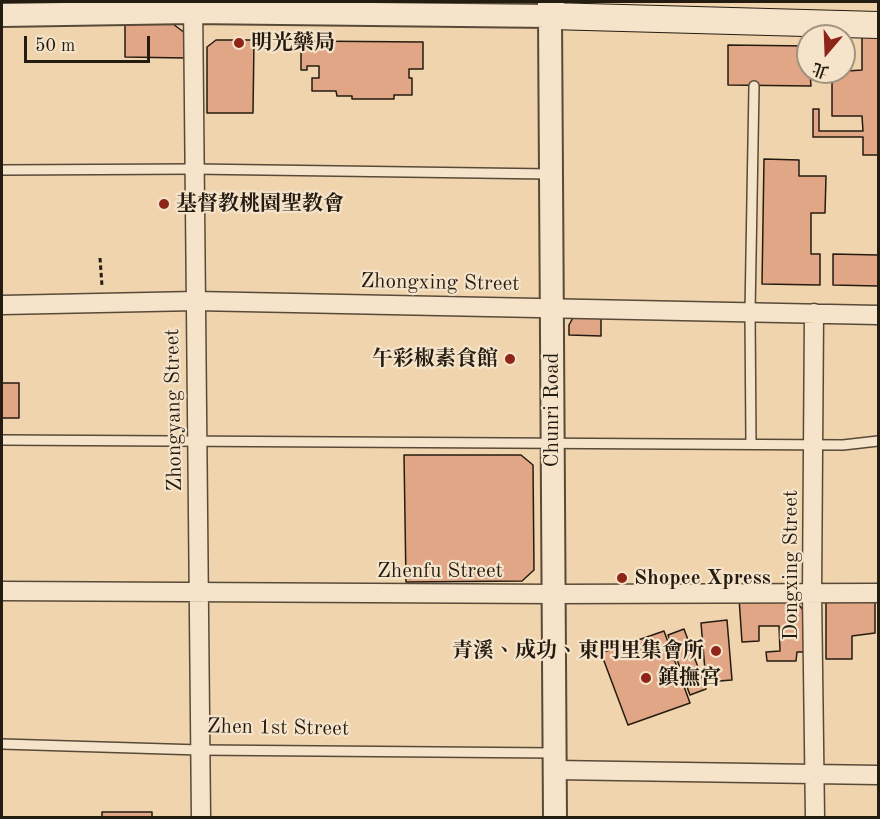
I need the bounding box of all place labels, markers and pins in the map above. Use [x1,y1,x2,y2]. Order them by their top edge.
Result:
place label: 明光藥局 [251,30,335,56]
marker: 明光藥局 [232,36,246,50]
place label: 基督教桃園聖教會 [176,191,344,217]
marker: 基督教桃園聖教會 [157,197,171,211]
place label: 午彩椒素食館 [372,346,498,372]
marker: 午彩椒素食館 [503,352,517,366]
place label: Shopee Xpress [634,565,771,591]
marker: Shopee Xpress [615,571,629,585]
place label: 青溪、成功、東門里集會所 [452,638,704,664]
marker: 青溪、成功、東門里集會所 [709,644,723,658]
place label: 鎮撫宮 [658,665,721,691]
marker: 鎮撫宮 [639,671,653,685]

